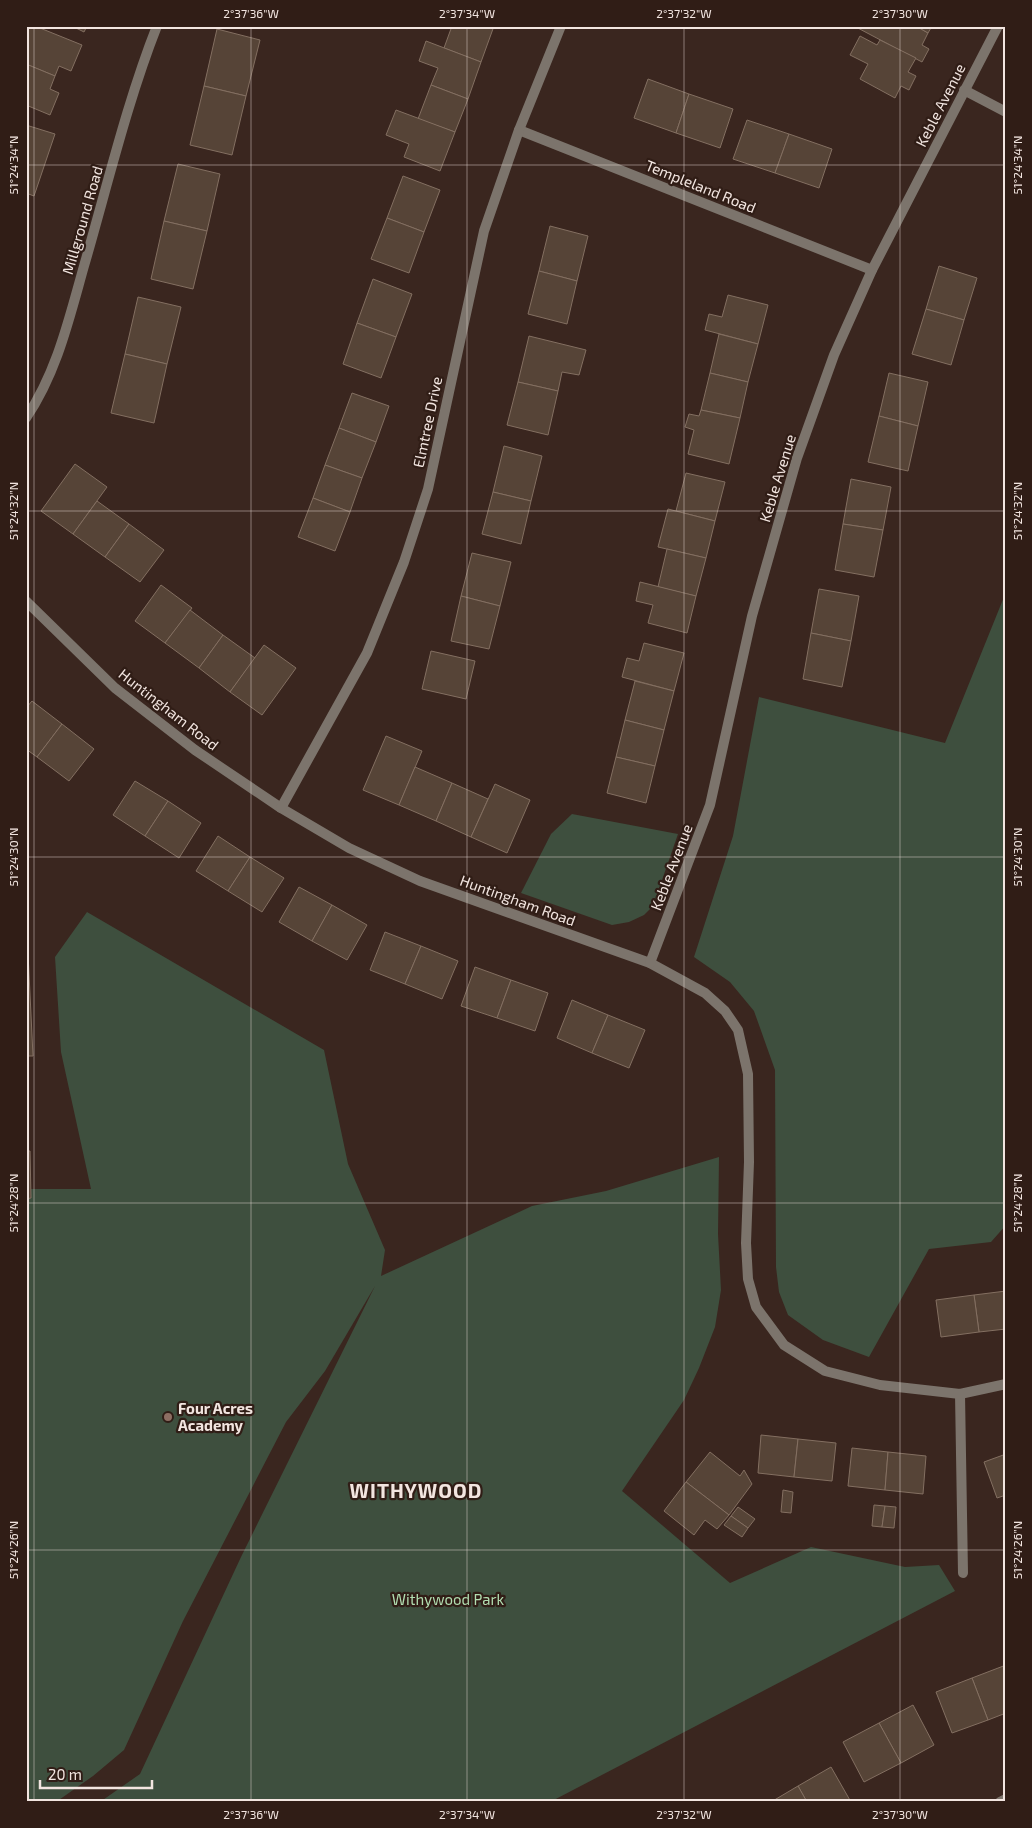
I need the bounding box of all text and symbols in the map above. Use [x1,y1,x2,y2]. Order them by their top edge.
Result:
text: 2°37'36"W [223,6,279,20]
text: 2°37'34"W [439,6,495,20]
text: 2°37'32"W [656,6,712,20]
text: 2°37'30"W [872,6,928,20]
street label: Keble Avenue [911,60,969,150]
text: 51°24'34"N [6,136,20,194]
text: 51°24'34"N [1010,136,1024,194]
street label: Templeland Road [643,156,759,216]
street label: Millground Road [58,164,106,276]
street label: Elmtree Drive [409,375,445,469]
street label: Keble Avenue [755,432,799,524]
text: 51°24'32"N [6,482,20,540]
text: 51°24'32"N [1010,482,1024,540]
street label: Huntingham Road [115,664,223,754]
street label: Keble Avenue [646,821,696,913]
text: 51°24'30"N [6,828,20,886]
text: 51°24'30"N [1010,828,1024,886]
street label: Huntingham Road [458,871,578,929]
text: 51°24'28"N [6,1174,20,1232]
text: 51°24'28"N [1010,1174,1024,1232]
place label: Four Acres Academy [178,1399,253,1435]
marker: Four Acres Academy [162,1411,174,1423]
district label: WITHYWOOD [350,1478,482,1502]
text: 51°24'26"N [6,1521,20,1579]
text: 51°24'26"N [1010,1521,1024,1579]
park label: Withywood Park [392,1590,505,1608]
scale bar [40,1758,152,1790]
text: 20 m [48,1765,82,1783]
text: 2°37'36"W [223,1807,279,1821]
text: 2°37'34"W [439,1807,495,1821]
text: 2°37'32"W [656,1807,712,1821]
text: 2°37'30"W [872,1807,928,1821]

